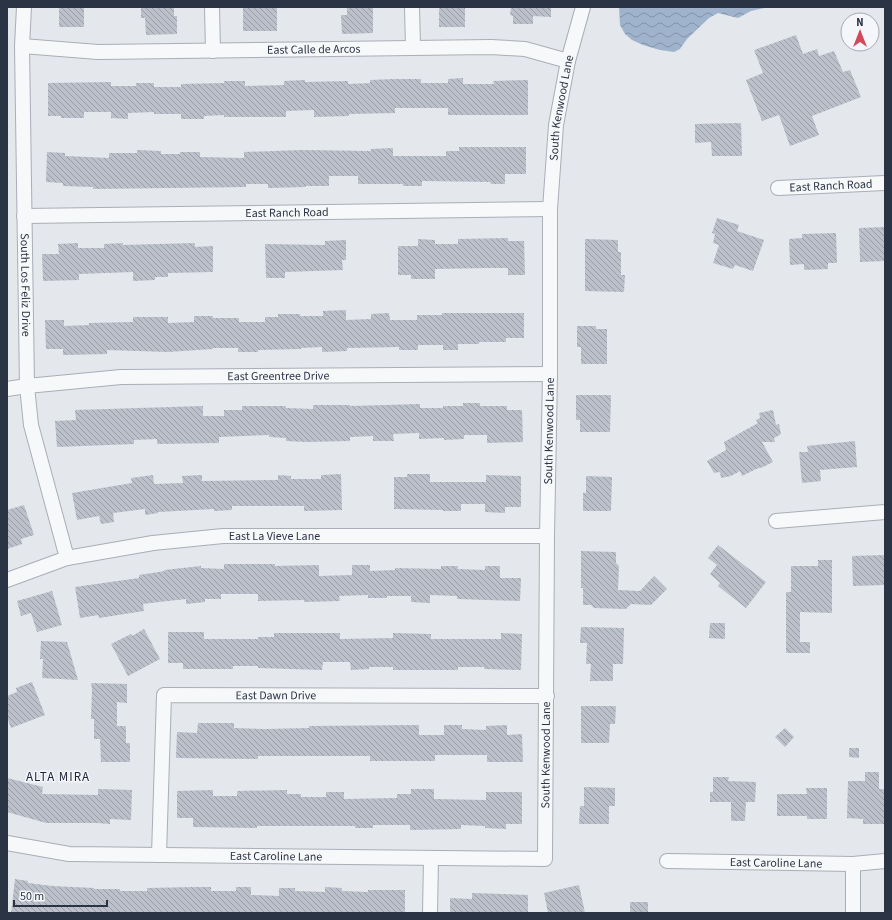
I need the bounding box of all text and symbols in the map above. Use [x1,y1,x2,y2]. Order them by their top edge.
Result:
north arrow [840,12,880,52]
text: N [856,15,864,30]
street label: East Calle de Arcos [267,40,361,58]
street label: South Kenwood Lane [545,53,578,161]
street label: East Ranch Road [789,175,873,196]
street label: East Ranch Road [245,203,329,222]
street label: South Los Feliz Drive [16,233,35,337]
street label: East Greentree Drive [227,367,329,385]
street label: South Kenwood Lane [539,377,558,485]
street label: East La Vieve Lane [229,528,320,545]
street label: East Dawn Drive [236,687,316,704]
street label: South Kenwood Lane [537,701,554,809]
district label: ALTA MIRA [26,768,90,786]
street label: East Caroline Lane [230,847,322,865]
street label: East Caroline Lane [730,854,822,872]
scale bar [14,882,107,908]
text: 50 m [20,888,44,905]

